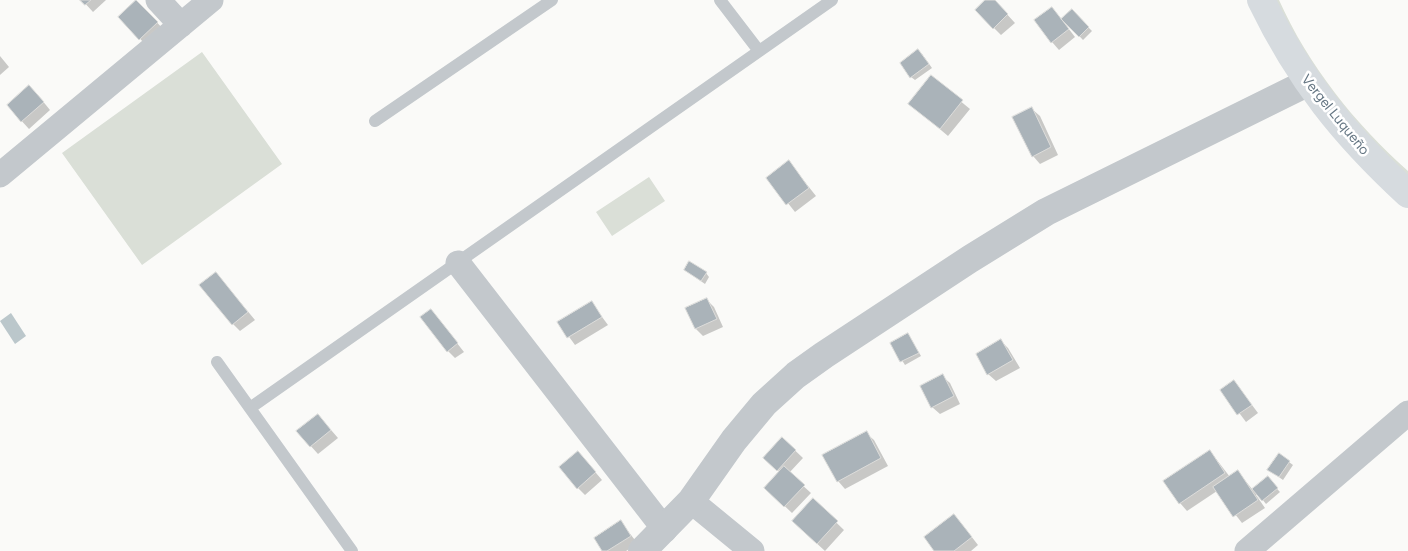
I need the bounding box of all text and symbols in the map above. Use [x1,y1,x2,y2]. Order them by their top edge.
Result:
street label: Vergel Luqueño [1297,71,1373,159]

